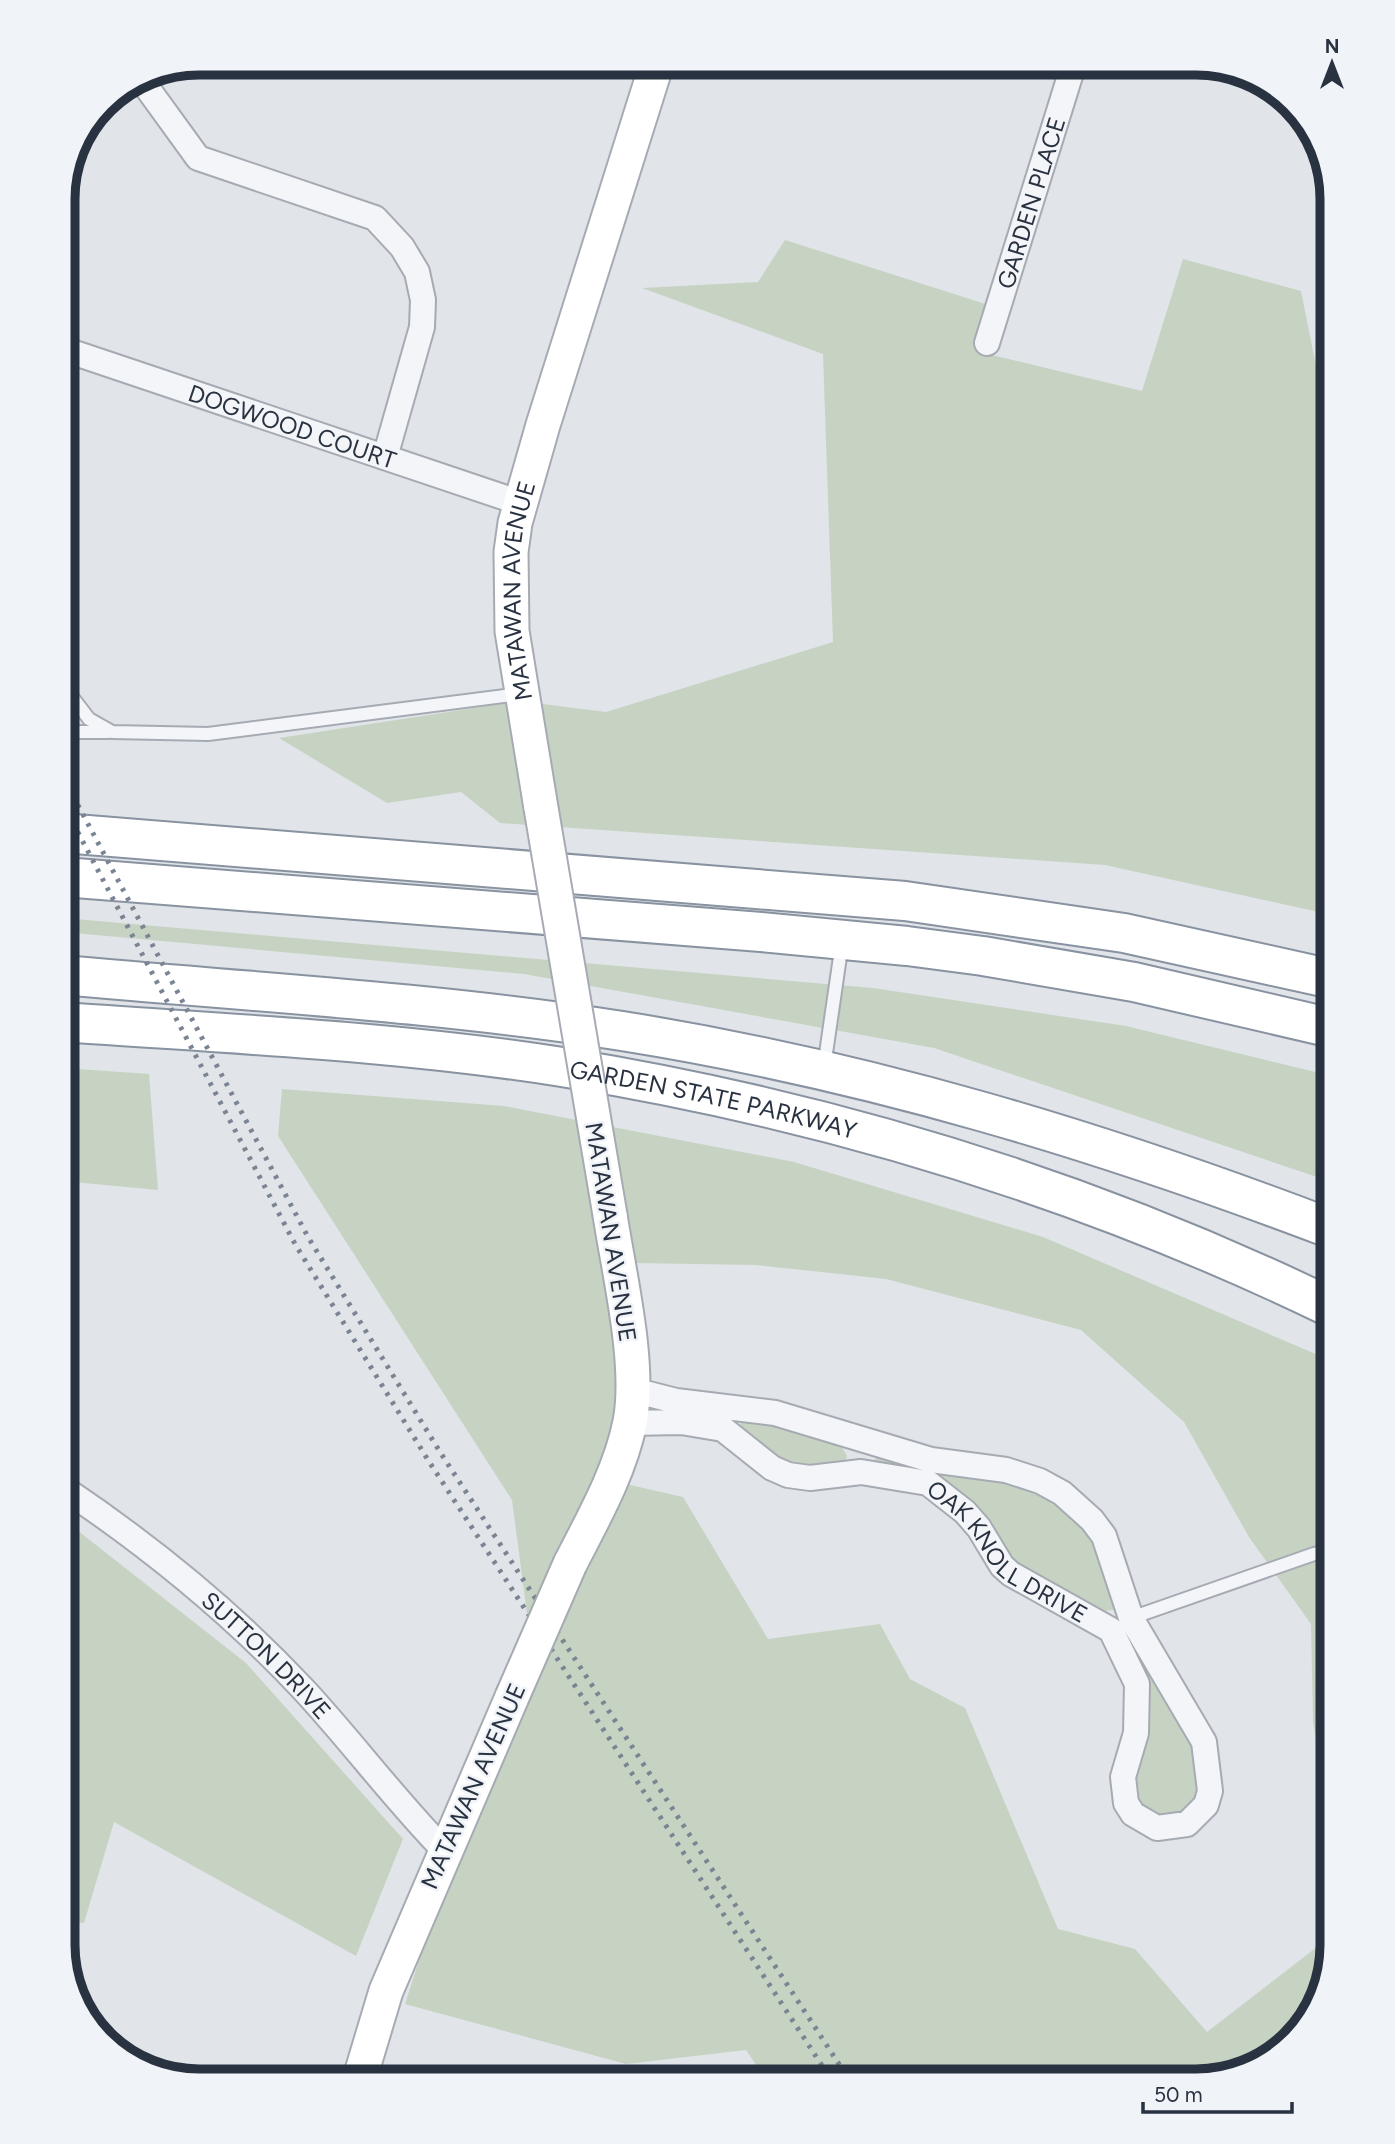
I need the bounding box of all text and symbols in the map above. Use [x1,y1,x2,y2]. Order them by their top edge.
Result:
north arrow [1297,28,1367,98]
text: N [1325,35,1339,58]
street label: GARDEN PLACE [990,113,1071,292]
street label: DOGWOOD COURT [185,378,400,474]
street label: MATAWAN AVENUE [496,477,541,703]
street label: GARDEN STATE PARKWAY [568,1054,861,1145]
street label: MATAWAN AVENUE [579,1120,643,1344]
street label: OAK KNOLL DRIVE [922,1474,1093,1629]
street label: SUTTON DRIVE [196,1585,338,1725]
street label: MATAWAN AVENUE [415,1679,531,1893]
scale bar [1143,2070,1292,2114]
text: 50 m [1154,2082,1203,2107]

